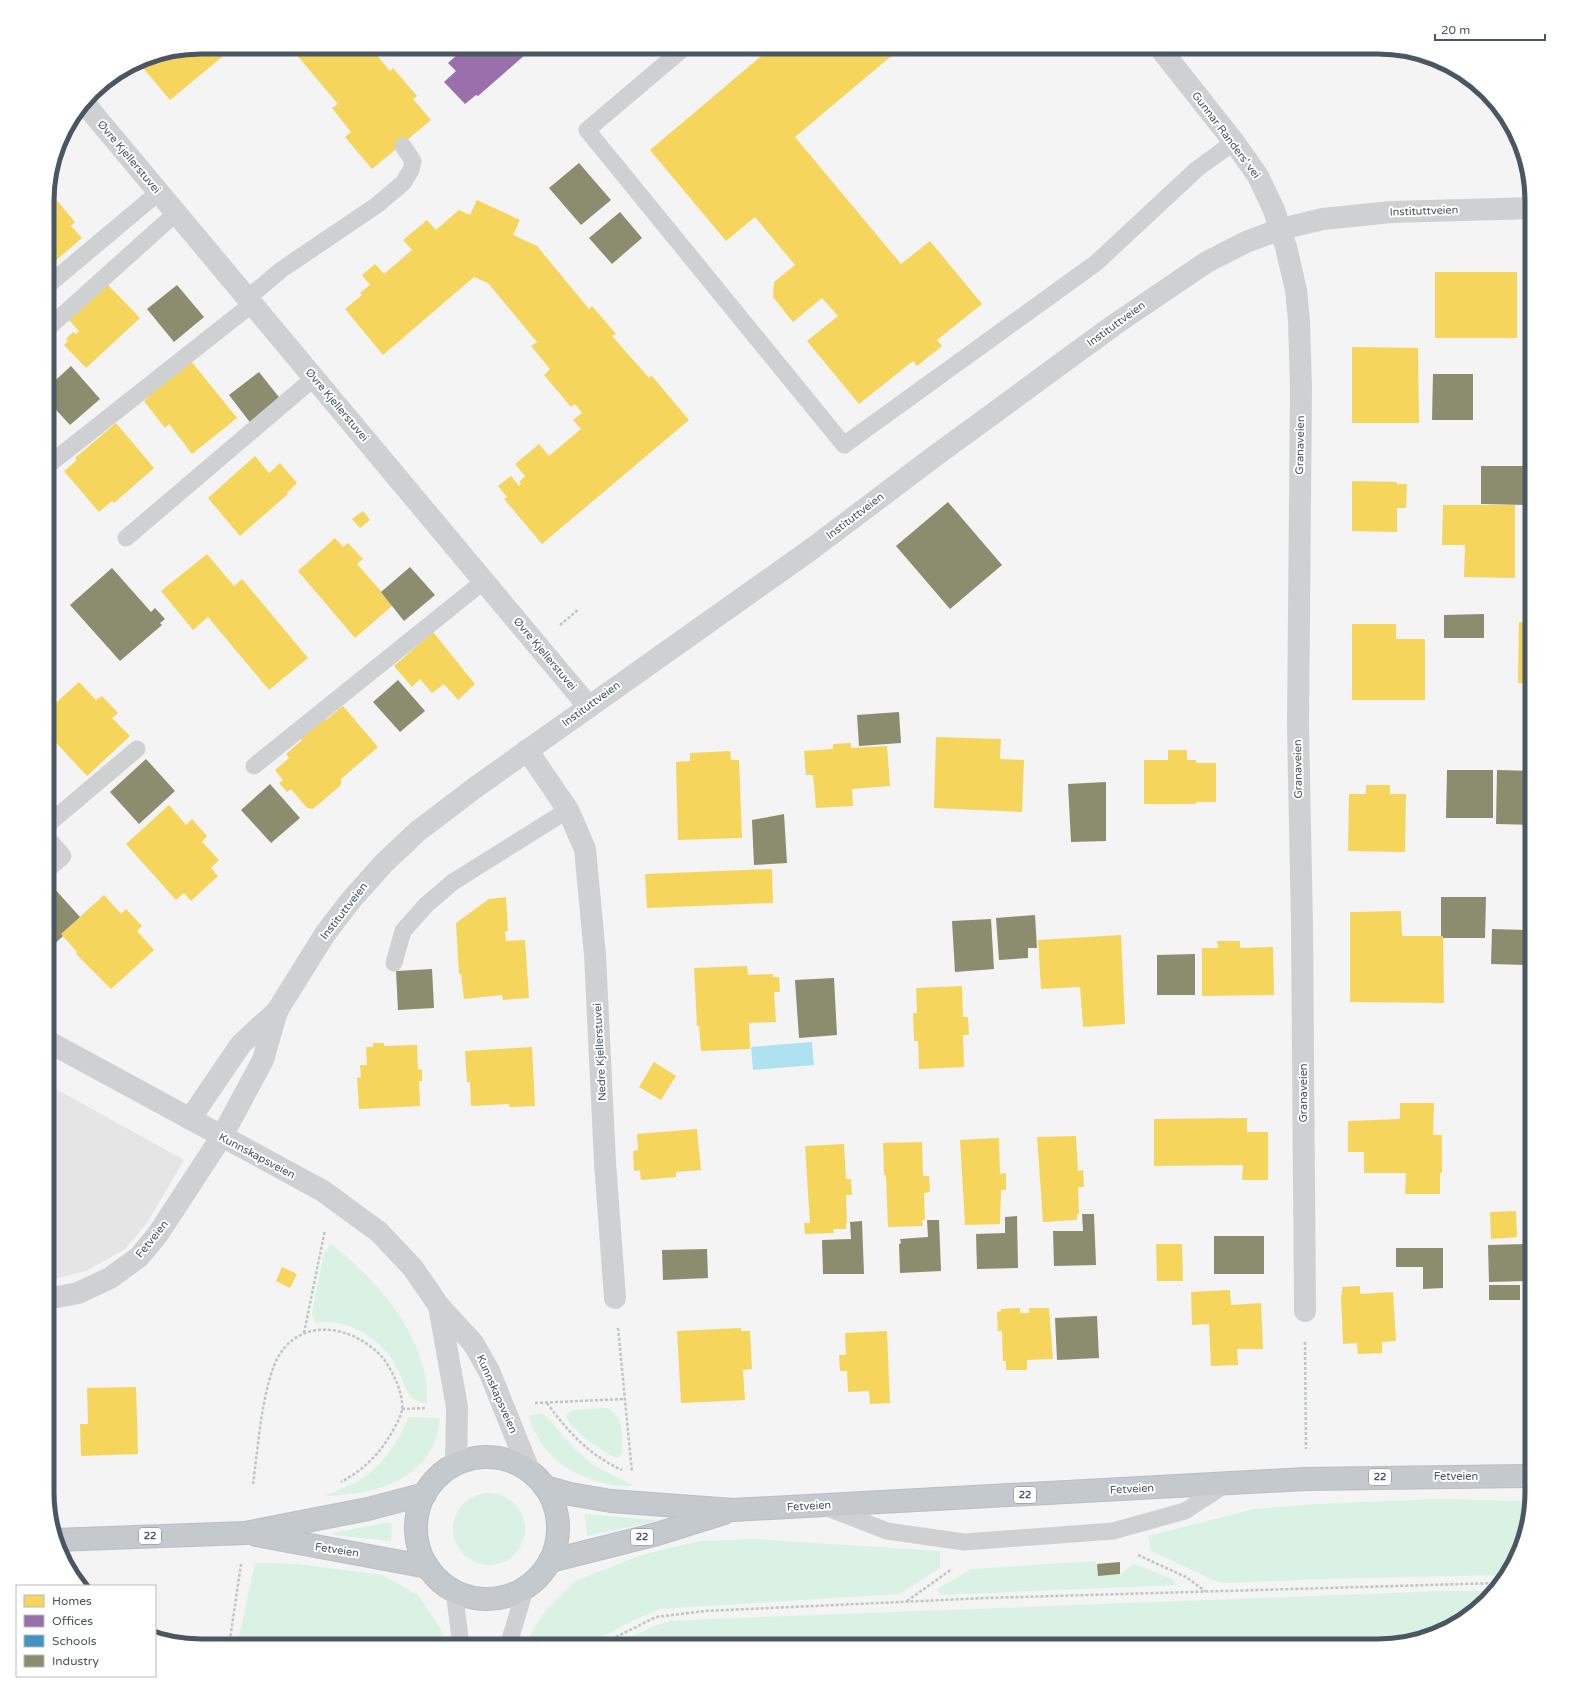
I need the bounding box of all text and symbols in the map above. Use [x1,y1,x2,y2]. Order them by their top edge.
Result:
scale bar [1435,16,1545,42]
text: 20 m [1441,23,1470,37]
street label: Gunnar Randers' vei [1189,89,1263,181]
street label: Øvre Kjellerstuvei [95,118,163,196]
street label: Instituttveien [1389,203,1459,219]
street label: Instituttveien [1084,299,1148,349]
street label: Øvre Kjellerstuvei [303,366,371,444]
street label: Granaveien [1293,415,1307,475]
street label: Instituttveien [824,490,886,542]
street label: Øvre Kjellerstuvei [511,615,579,693]
street label: Instituttveien [559,679,623,729]
street label: Granaveien [1291,739,1305,799]
street label: Instituttveien [318,880,370,942]
street label: Nedre Kjellerstuvei [591,1003,609,1101]
street label: Granaveien [1297,1063,1310,1123]
street label: Kunnskapsveien [217,1130,297,1182]
street label: Fetveien [133,1218,171,1260]
street label: Kunnskapsveien [474,1353,520,1435]
road number: 22 [1369,1469,1391,1485]
street label: Fetveien [1434,1470,1478,1483]
street label: Fetveien [1110,1481,1154,1497]
road number: 22 [1014,1487,1036,1503]
street label: Fetveien [787,1498,831,1514]
road number: 22 [139,1528,161,1544]
road number: 22 [631,1529,653,1545]
street label: Fetveien [314,1540,360,1560]
legend [16,1585,156,1677]
text: Homes [52,1594,92,1608]
text: Offices [52,1614,93,1628]
text: Schools [52,1634,97,1648]
text: Industry [52,1654,99,1668]

